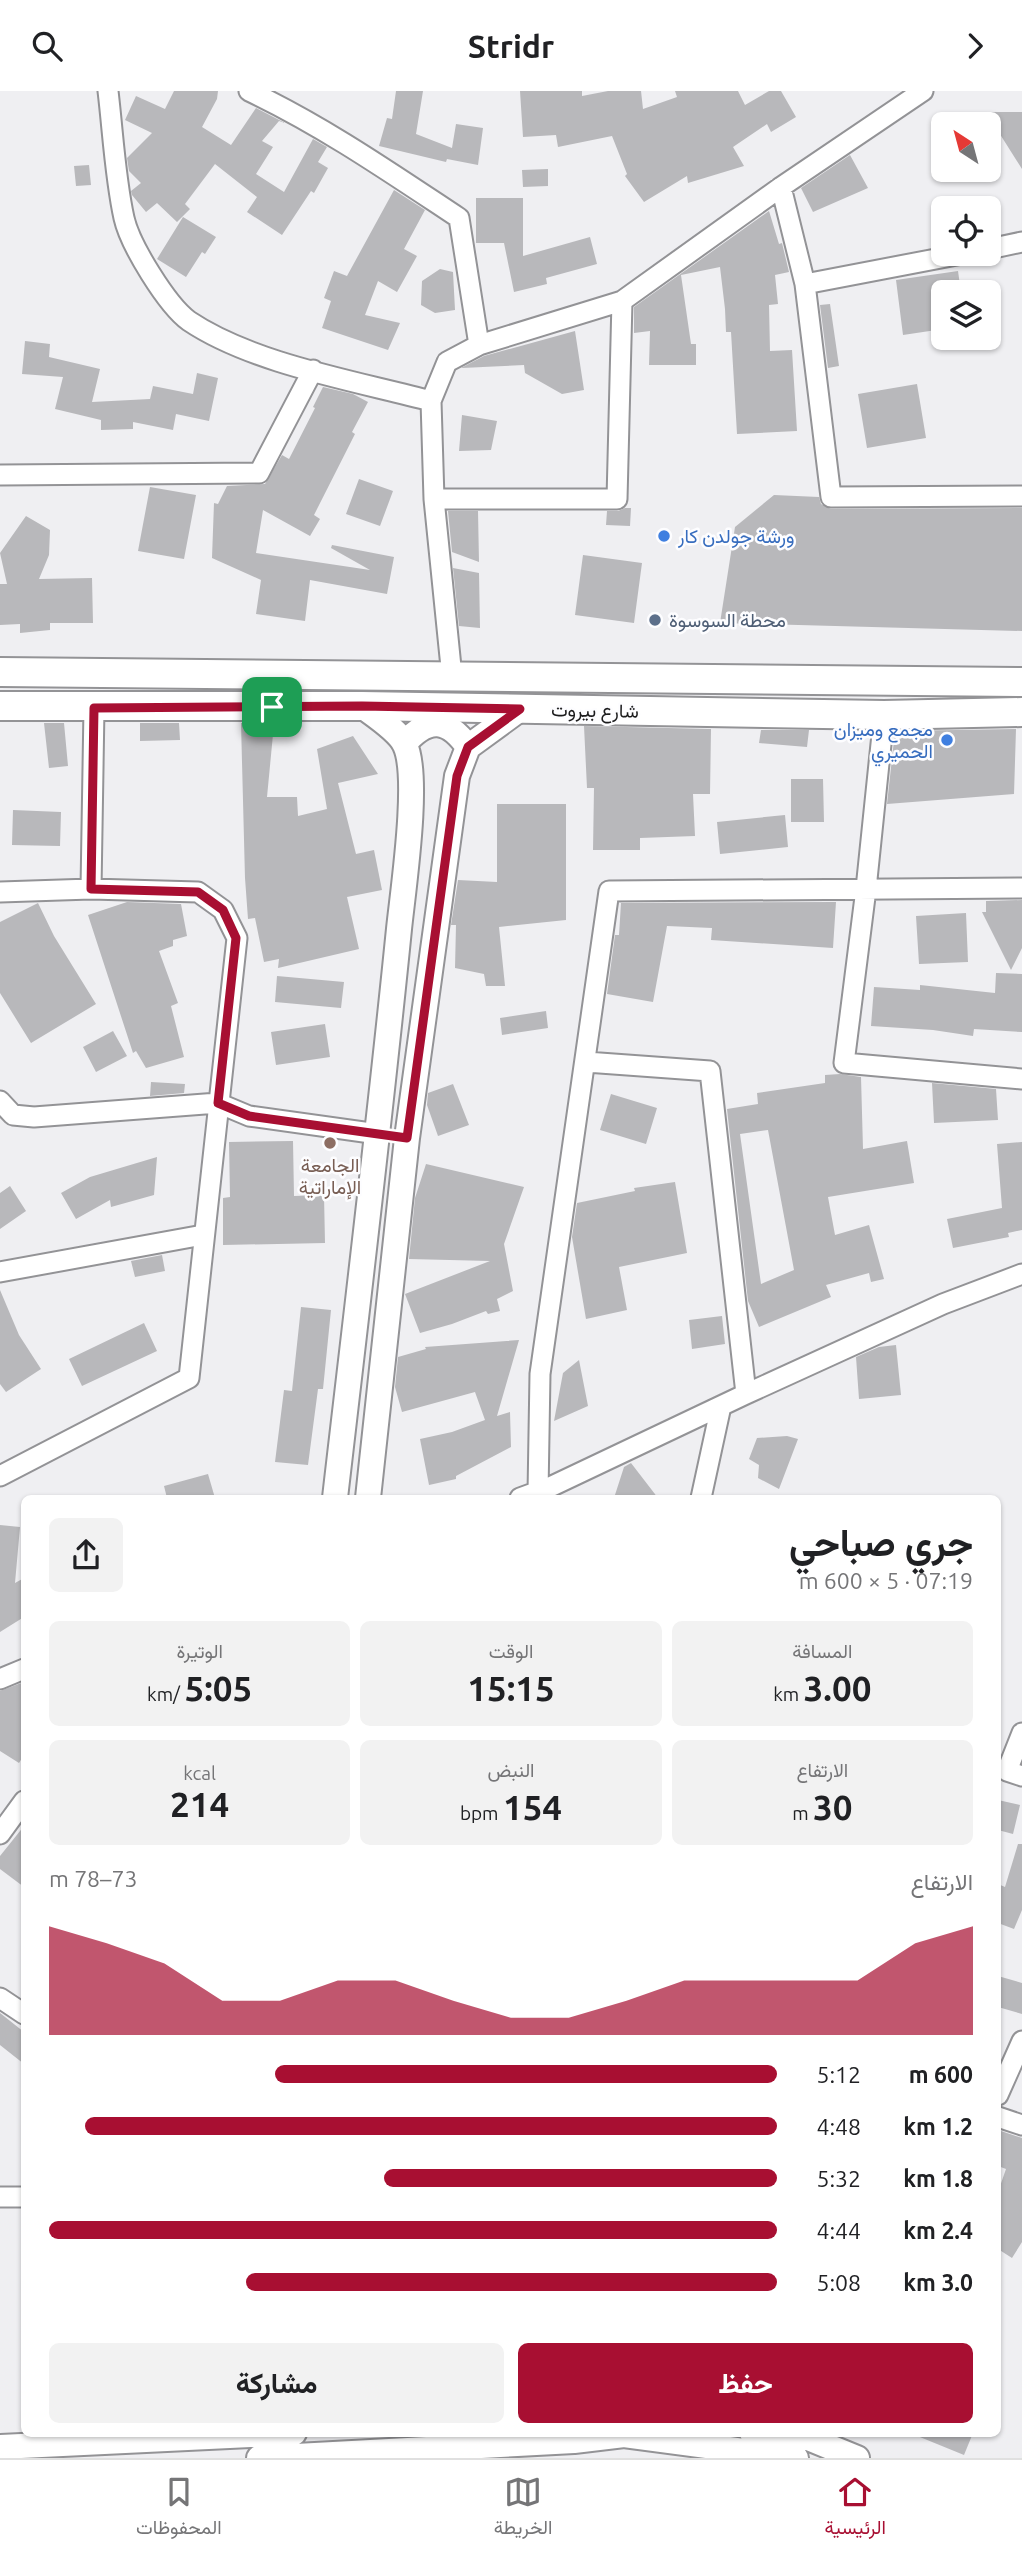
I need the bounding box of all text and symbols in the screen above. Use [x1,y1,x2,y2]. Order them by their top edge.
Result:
icon: search [28,27,66,65]
icon: forward [956,27,994,65]
text: Stridr [468,28,554,64]
north arrow [931,112,1001,182]
map controls [931,112,1001,350]
button: locate [931,196,1001,266]
button: layers [931,280,1001,350]
place label: ورشة جولدن كار [677,525,795,548]
marker: ورشة جولدن كار [656,528,672,544]
place label: محطة السوسوة [669,609,786,632]
marker: محطة السوسوة [647,612,663,628]
pin [242,677,302,737]
icon: arrive [253,688,291,726]
street label: شارع بيروت [551,698,639,724]
place label: مجمع وميزان الحميري [834,718,933,767]
marker: مجمع وميزان الحميري [939,732,955,748]
marker: الجامعة الإماراتية [322,1135,338,1151]
place label: الجامعة الإماراتية [299,1154,361,1200]
button: share [49,1518,123,1592]
text: جري صباحي [789,1521,973,1563]
text: 07:19 · 5 × 600 m [799,1568,973,1593]
text: الوتيرة [176,1640,223,1662]
text: الوقت [489,1640,533,1662]
text: المسافة [792,1640,853,1662]
text: 5:05 [184,1668,252,1708]
text: 15:15 [467,1668,555,1708]
text: 3.00 [804,1668,871,1708]
text: /km [147,1683,184,1705]
text: km [773,1683,804,1705]
text: النبض [488,1759,535,1781]
text: الارتفاع [797,1759,848,1781]
text: kcal [183,1762,216,1784]
text: 214 [170,1784,229,1824]
text: 154 [503,1787,562,1827]
text: 30 [813,1787,852,1827]
text: bpm [460,1802,503,1824]
text: m [792,1802,813,1824]
text: 73–78 m [49,1866,137,1891]
text: الارتفاع [911,1869,973,1894]
text: 5:12 [816,2062,861,2087]
text: 600 m [909,2062,973,2087]
text: 4:48 [816,2114,861,2139]
text: 1.2 km [903,2114,973,2139]
text: 5:32 [816,2166,861,2191]
text: 1.8 km [903,2166,973,2191]
text: 4:44 [816,2218,861,2243]
text: 2.4 km [903,2218,973,2243]
text: 5:08 [816,2270,861,2295]
text: 3.0 km [903,2270,973,2295]
button: مشاركة [49,2343,504,2423]
button: حفظ [518,2343,973,2423]
tab: المحفوظات [136,2473,222,2544]
tab: الخريطة [494,2473,552,2544]
tab: الرئيسية [825,2473,886,2544]

